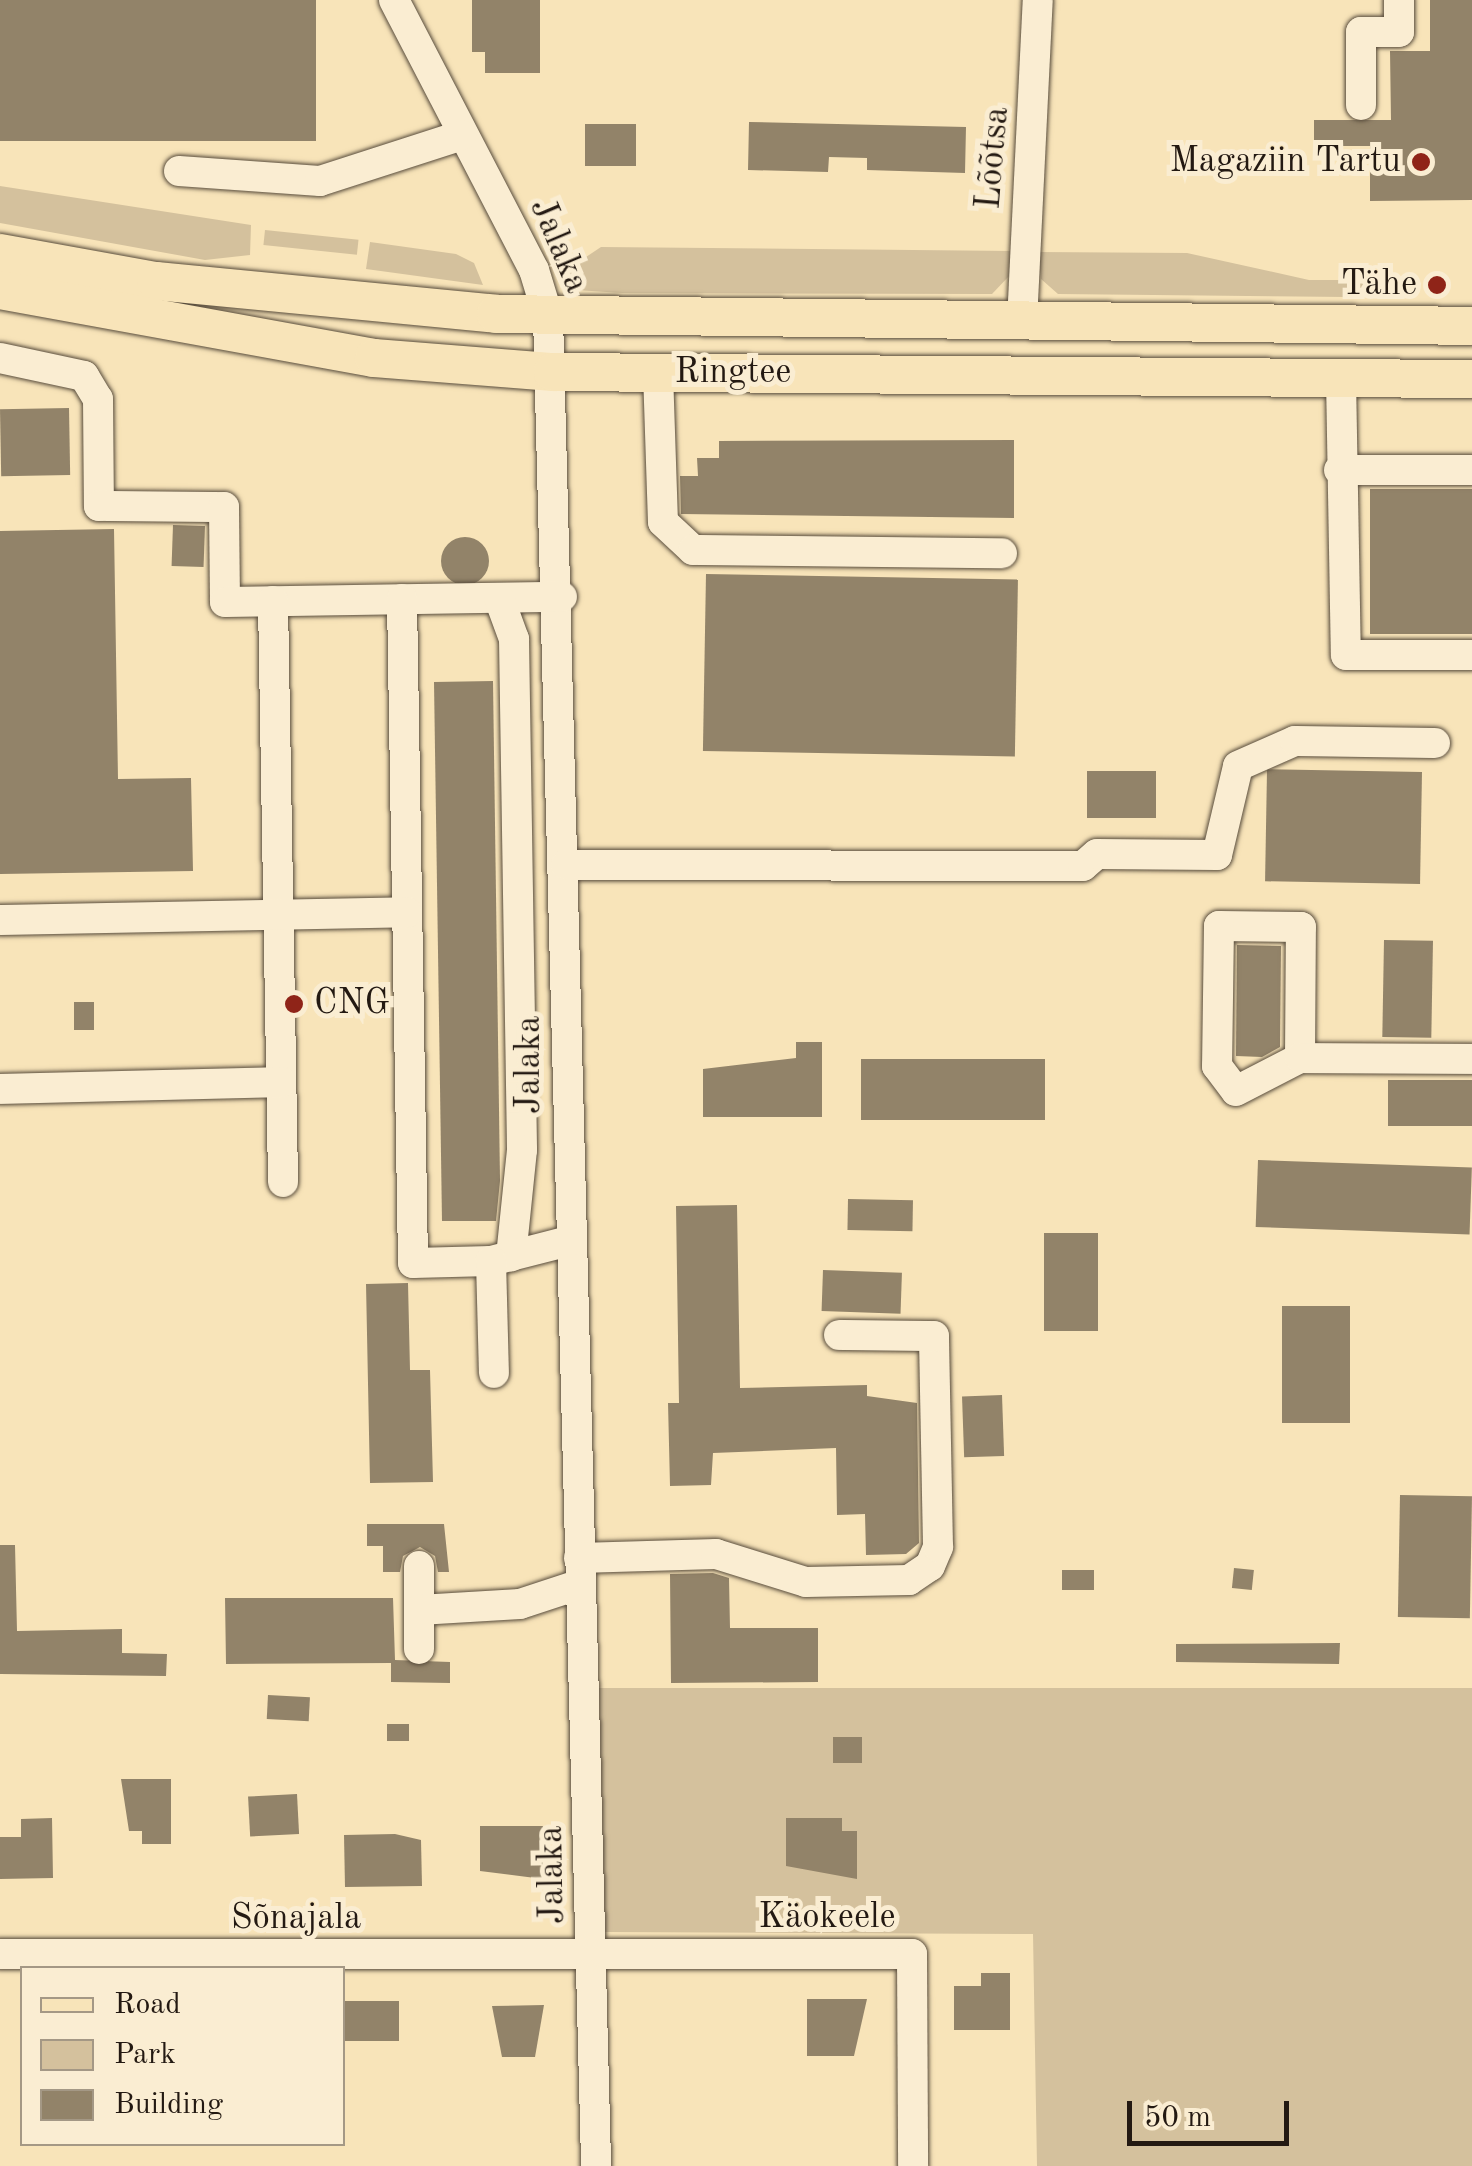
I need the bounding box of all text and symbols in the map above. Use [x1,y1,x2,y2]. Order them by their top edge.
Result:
street label: Lõõtsa [969,105,1019,211]
place label: Magaziin Tartu [1169,141,1401,183]
marker: Magaziin Tartu [1410,151,1432,173]
street label: Jalaka [519,192,597,300]
place label: Tähe [1341,264,1417,306]
marker: Tähe [1426,274,1448,296]
street label: Ringtee [675,352,791,394]
place label: CNG [314,983,390,1025]
marker: CNG [283,993,305,1015]
street label: Jalaka [509,1016,551,1114]
street label: Jalaka [531,1825,575,1925]
street label: Käokeele [758,1897,896,1939]
street label: Sõnajala [231,1898,361,1940]
legend [20,1966,345,2146]
text: Road [114,1990,181,2020]
text: Park [114,2040,176,2070]
scale bar [1132,2081,1294,2143]
text: Building [114,2090,223,2120]
text: 50 m [1144,2103,1211,2133]

